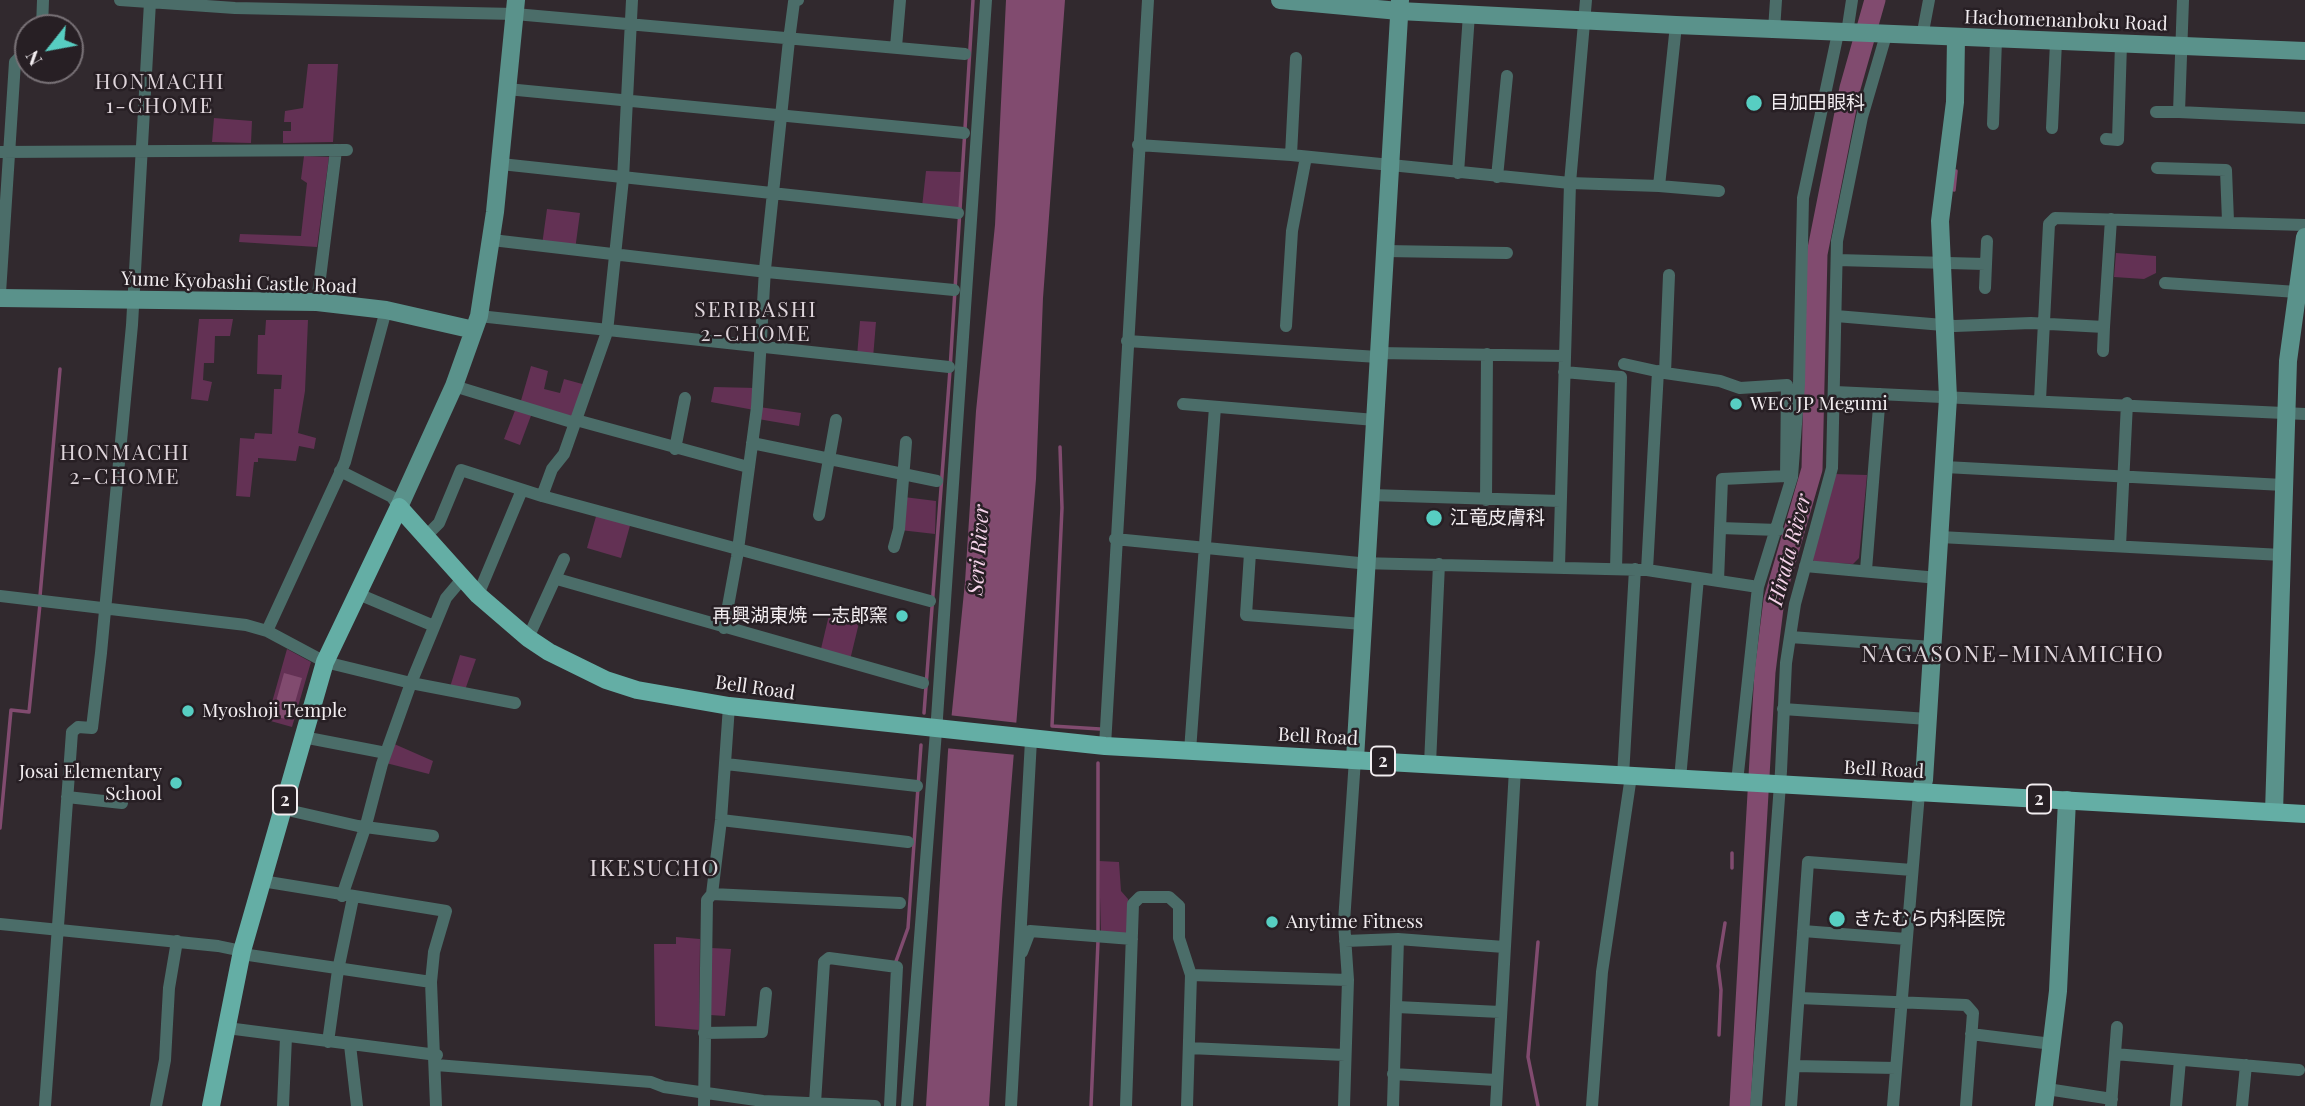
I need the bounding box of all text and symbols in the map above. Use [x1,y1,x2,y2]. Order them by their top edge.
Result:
street label: Hachomenanboku Road [1964,6,2168,36]
north arrow [14,14,84,84]
text: N [18,46,47,71]
district label: HONMACHI 1-CHOME [96,69,224,119]
place label: 目加田眼科 [1770,92,1865,114]
marker: 目加田眼科 [1744,93,1764,113]
street label: Yume Kyobashi Castle Road [121,267,357,299]
district label: SERIBASHI 2-CHOME [695,297,817,347]
place label: WEC JP Megumi [1750,393,1888,415]
marker: WEC JP Megumi [1728,396,1744,412]
district label: HONMACHI 2-CHOME [61,440,189,490]
water label: Hirata River [1763,492,1817,608]
water label: Seri River [963,504,995,596]
place label: 江竜皮膚科 [1450,507,1545,529]
marker: 江竜皮膚科 [1424,508,1444,528]
place label: 再興湖東焼 一志郎窯 [712,605,888,627]
marker: 再興湖東焼 一志郎窯 [894,608,910,624]
district label: NAGASONE-MINAMICHO [1863,641,2163,669]
street label: Bell Road [714,671,796,705]
place label: Myoshoji Temple [202,700,347,722]
marker: Myoshoji Temple [180,703,196,719]
street label: Bell Road [1277,724,1359,750]
road number: 2 [1371,746,1395,776]
street label: Bell Road [1843,757,1925,783]
place label: Josai Elementary School [19,761,162,805]
marker: Josai Elementary School [168,775,184,791]
road number: 2 [2027,784,2051,814]
road number: 2 [273,786,297,814]
district label: IKESUCHO [591,855,719,883]
place label: きたむら内科医院 [1853,908,2005,930]
marker: きたむら内科医院 [1827,909,1847,929]
place label: Anytime Fitness [1286,911,1423,933]
marker: Anytime Fitness [1264,914,1280,930]

